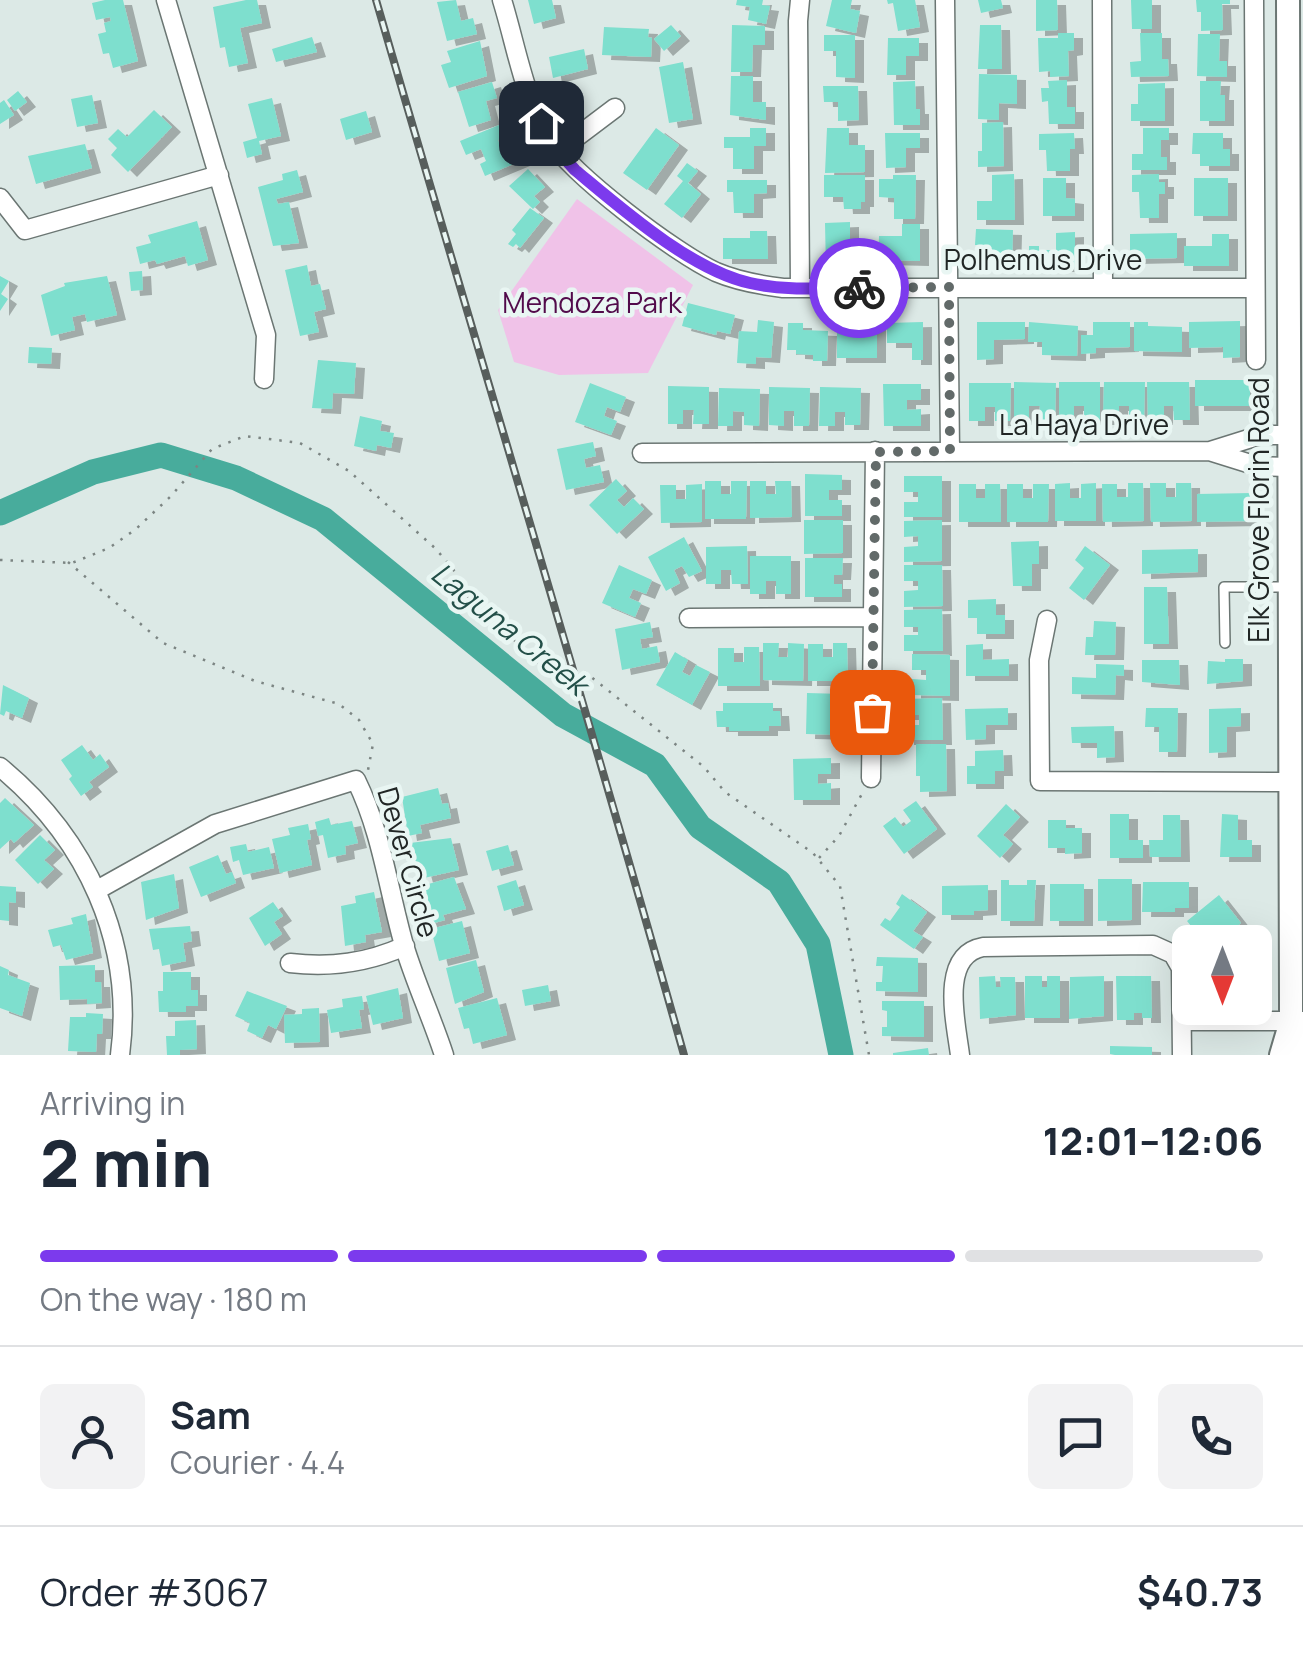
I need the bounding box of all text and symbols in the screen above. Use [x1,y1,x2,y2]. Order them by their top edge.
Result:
pin [499,81,584,166]
icon: home [514,96,569,151]
courier [809,238,909,338]
street label: Polhemus Drive [944,240,1142,278]
icon: bike [832,261,887,316]
park label: Mendoza Park [502,283,683,321]
street label: Elk Grove Florin Road [1239,377,1277,643]
street label: La Haya Drive [999,405,1169,443]
water label: Laguna Creek [423,552,600,706]
pin [830,670,915,755]
icon: bag [845,685,900,740]
street label: Dever Circle [369,782,449,942]
north arrow [1172,925,1272,1025]
map controls [1172,925,1272,1025]
text: Arriving in [40,1081,185,1125]
text: 12:01–12:06 [1043,1114,1263,1166]
text: 2 min [40,1118,212,1207]
text: On the way · 180 m [40,1277,307,1321]
button: person [40,1384,145,1489]
button: chat [1028,1384,1133,1489]
button: phone [1158,1384,1263,1489]
text: Sam [170,1388,251,1440]
text: Courier · 4.4 [170,1440,345,1484]
text: Order #3067 [40,1565,269,1617]
text: $40.73 [1137,1565,1263,1617]

